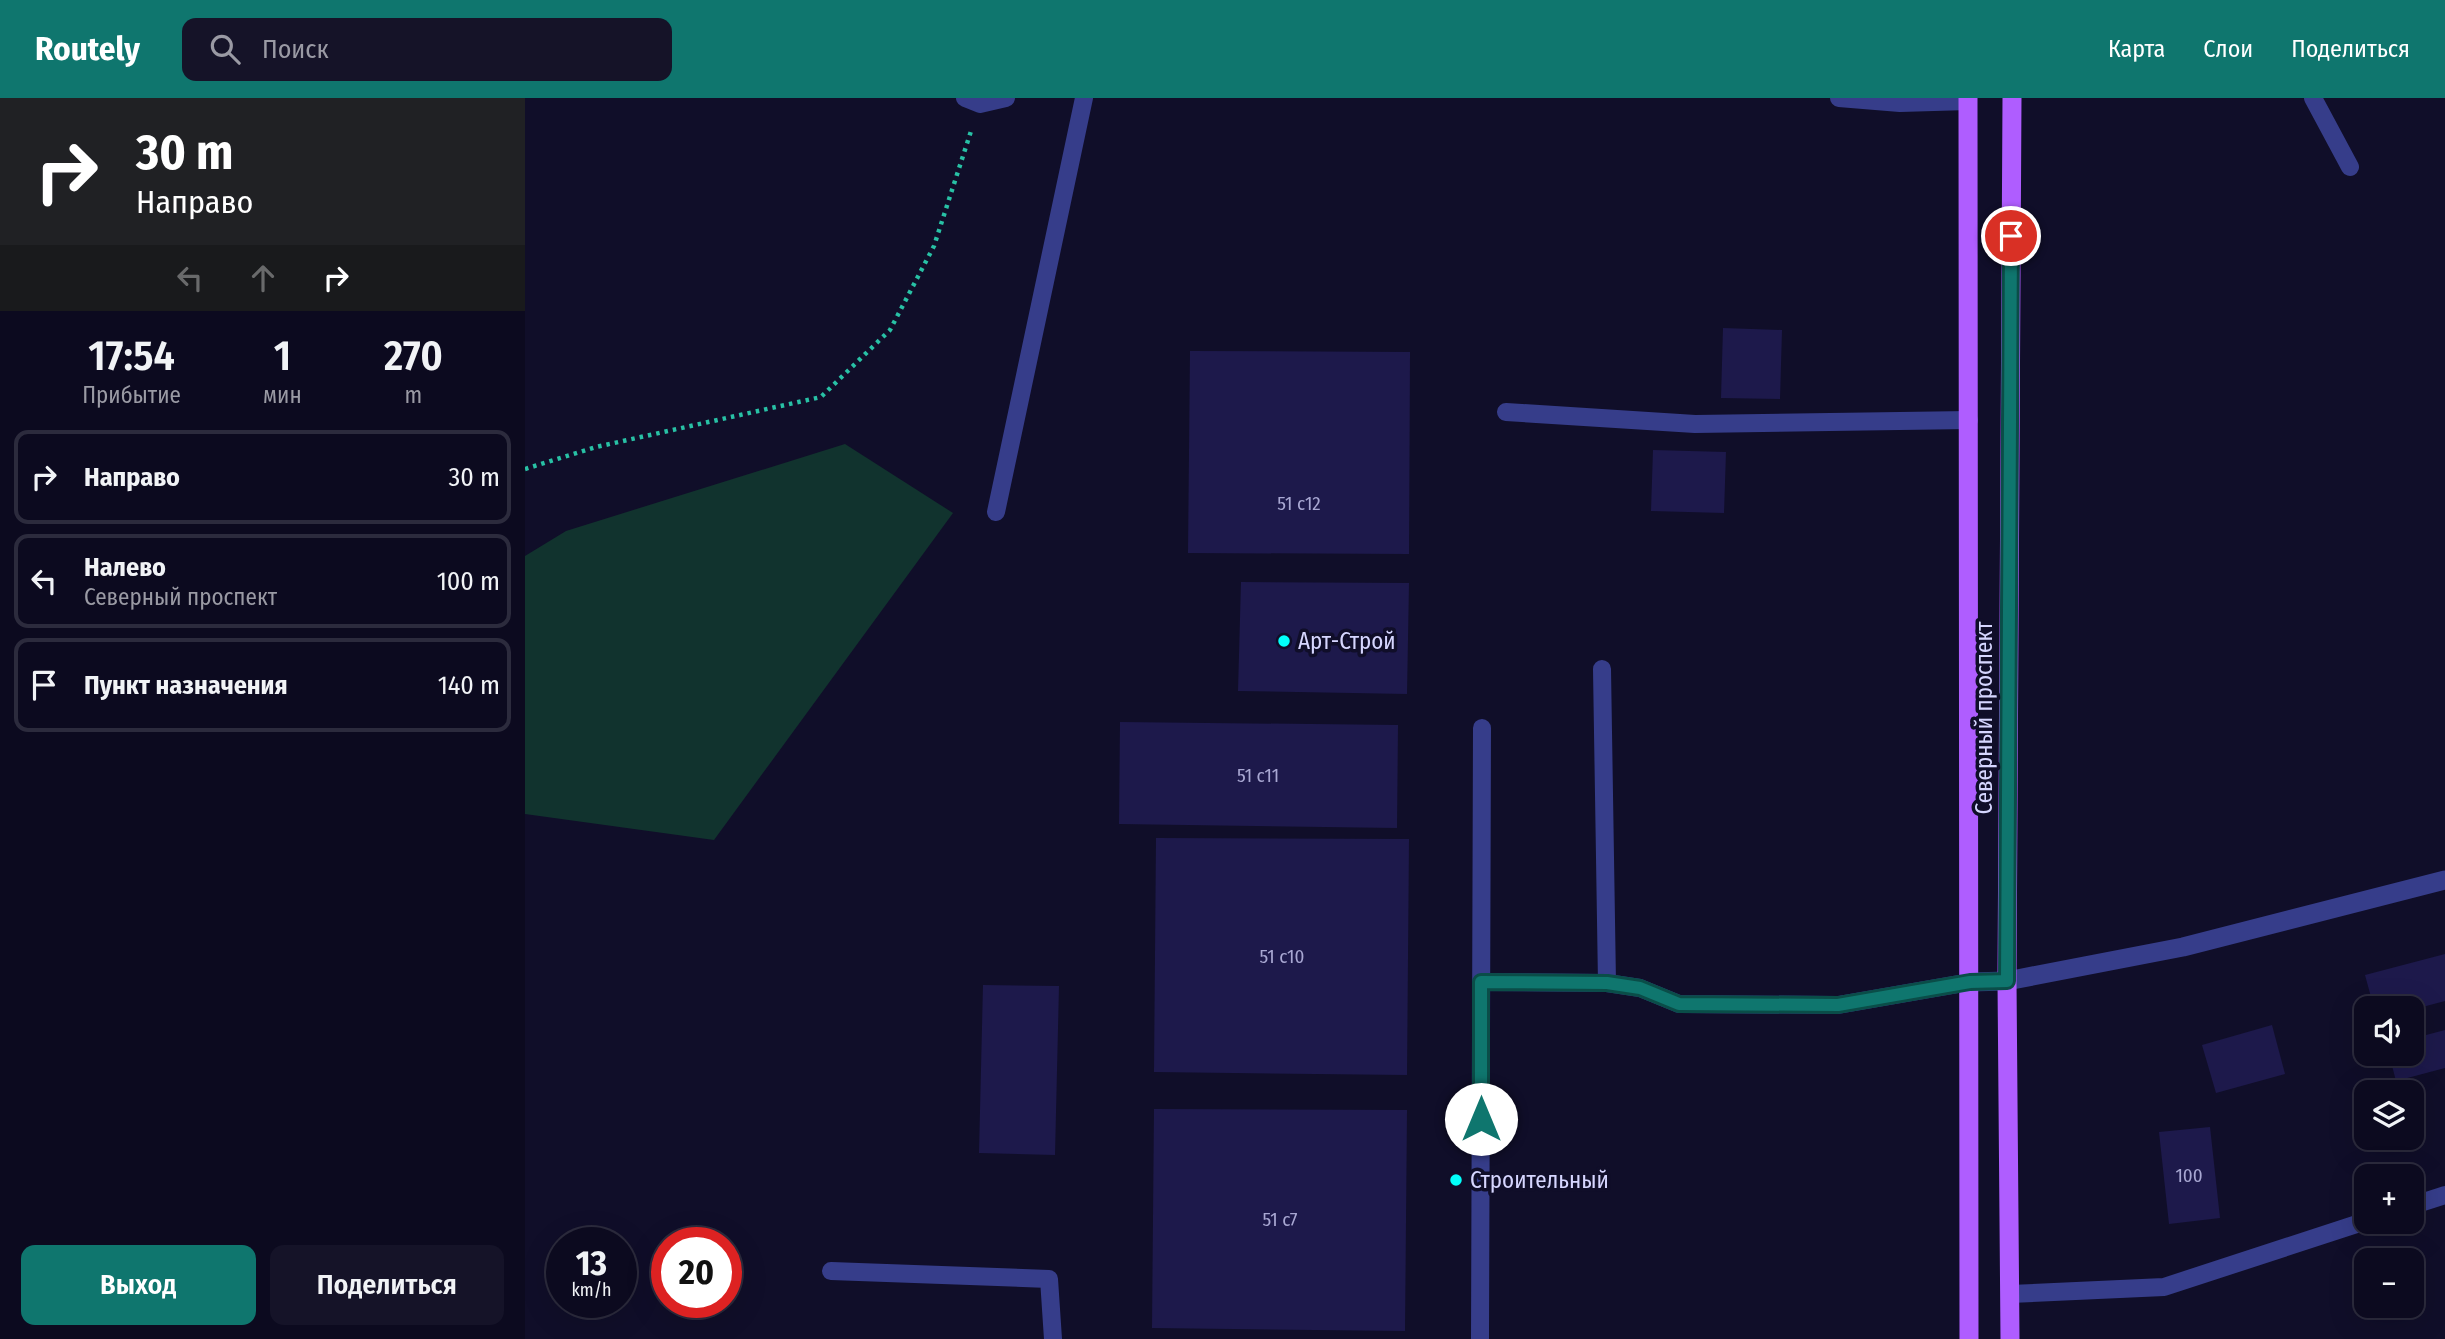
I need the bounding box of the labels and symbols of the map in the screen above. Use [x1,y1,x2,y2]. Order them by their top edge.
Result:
pin [1981,206,2041,266]
house number: 51 с12 [1277,492,1321,515]
street label: Северный проспект [1970,621,1998,815]
place label: Арт-Строй [1298,627,1396,655]
marker: Арт-Строй [1276,633,1292,649]
house number: 51 с11 [1237,764,1279,787]
house number: 51 с10 [1260,945,1304,968]
position arrow [1444,1082,1518,1156]
house number: 100 [2175,1164,2203,1187]
place label: Строительный [1470,1166,1609,1194]
marker: Строительный [1448,1172,1464,1188]
house number: 51 с7 [1262,1208,1298,1231]
speed limit sign: 20 [651,1227,742,1318]

